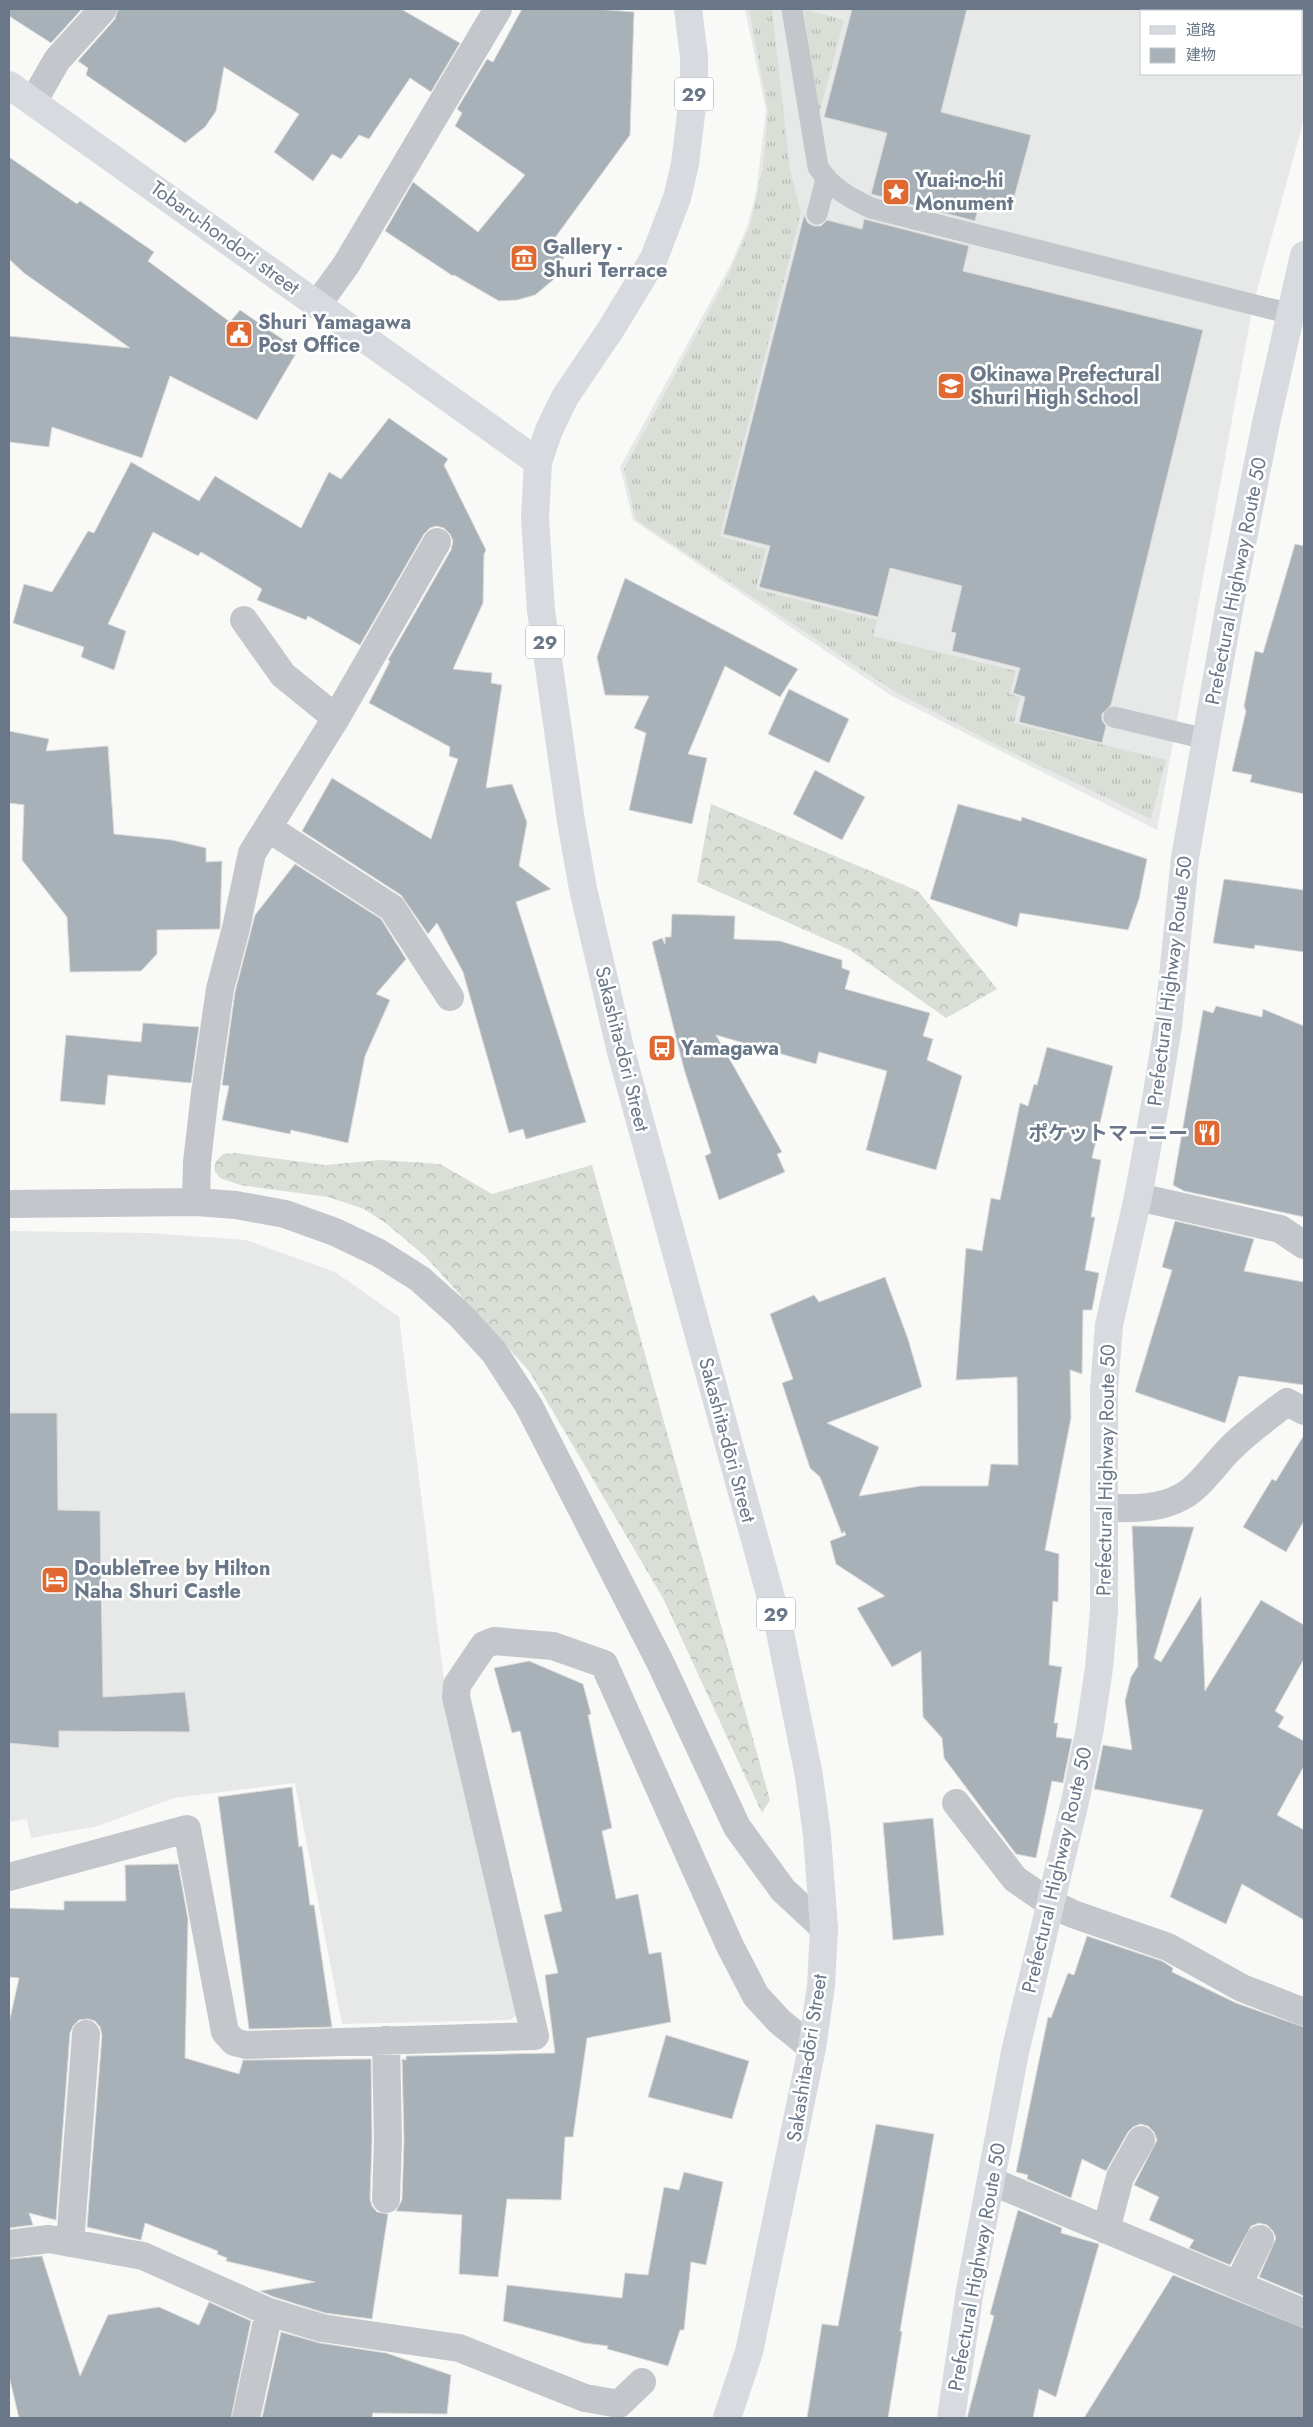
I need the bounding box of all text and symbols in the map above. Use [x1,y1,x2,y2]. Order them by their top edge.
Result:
legend [1140,10,1303,75]
text: 道路 [1186,19,1216,41]
text: 建物 [1186,44,1216,66]
road number: 29 [675,78,713,110]
place label: Yuai-no-hi Monument [914,166,1014,218]
street label: Tobaru-hondori street [145,174,306,302]
place icon: Yuai-no-hi Monument [881,177,911,207]
place label: Gallery - Shuri Terrace [543,233,667,285]
museum icon: Gallery - Shuri Terrace [509,243,539,273]
place label: Shuri Yamagawa Post Office [258,308,411,360]
public building icon: Shuri Yamagawa Post Office [224,319,254,349]
place label: Okinawa Prefectural Shuri High School [970,360,1160,412]
school or university icon: Okinawa Prefectural Shuri High School [936,371,966,401]
street label: Prefectural Highway Route 50 [1198,455,1274,707]
road number: 29 [526,626,564,659]
street label: Prefectural Highway Route 50 [1140,854,1200,1108]
street label: Sakashita-dōri Street [587,963,657,1135]
bus stop icon: Yamagawa [647,1033,677,1063]
place label: Yamagawa [680,1034,779,1063]
restaurant icon: ポケットマーニー [1192,1118,1222,1148]
place label: ポケットマーニー [1028,1119,1188,1148]
street label: Prefectural Highway Route 50 [1089,1344,1123,1596]
street label: Sakashita-dōri Street [691,1354,763,1526]
place label: DoubleTree by Hilton Naha Shuri Castle [74,1554,270,1606]
hotel icon: DoubleTree by Hilton Naha Shuri Castle [40,1565,70,1595]
road number: 29 [757,1598,795,1630]
street label: Prefectural Highway Route 50 [1015,1744,1099,1996]
street label: Sakashita-dōri Street [779,1972,835,2144]
street label: Prefectural Highway Route 50 [941,2141,1013,2393]

